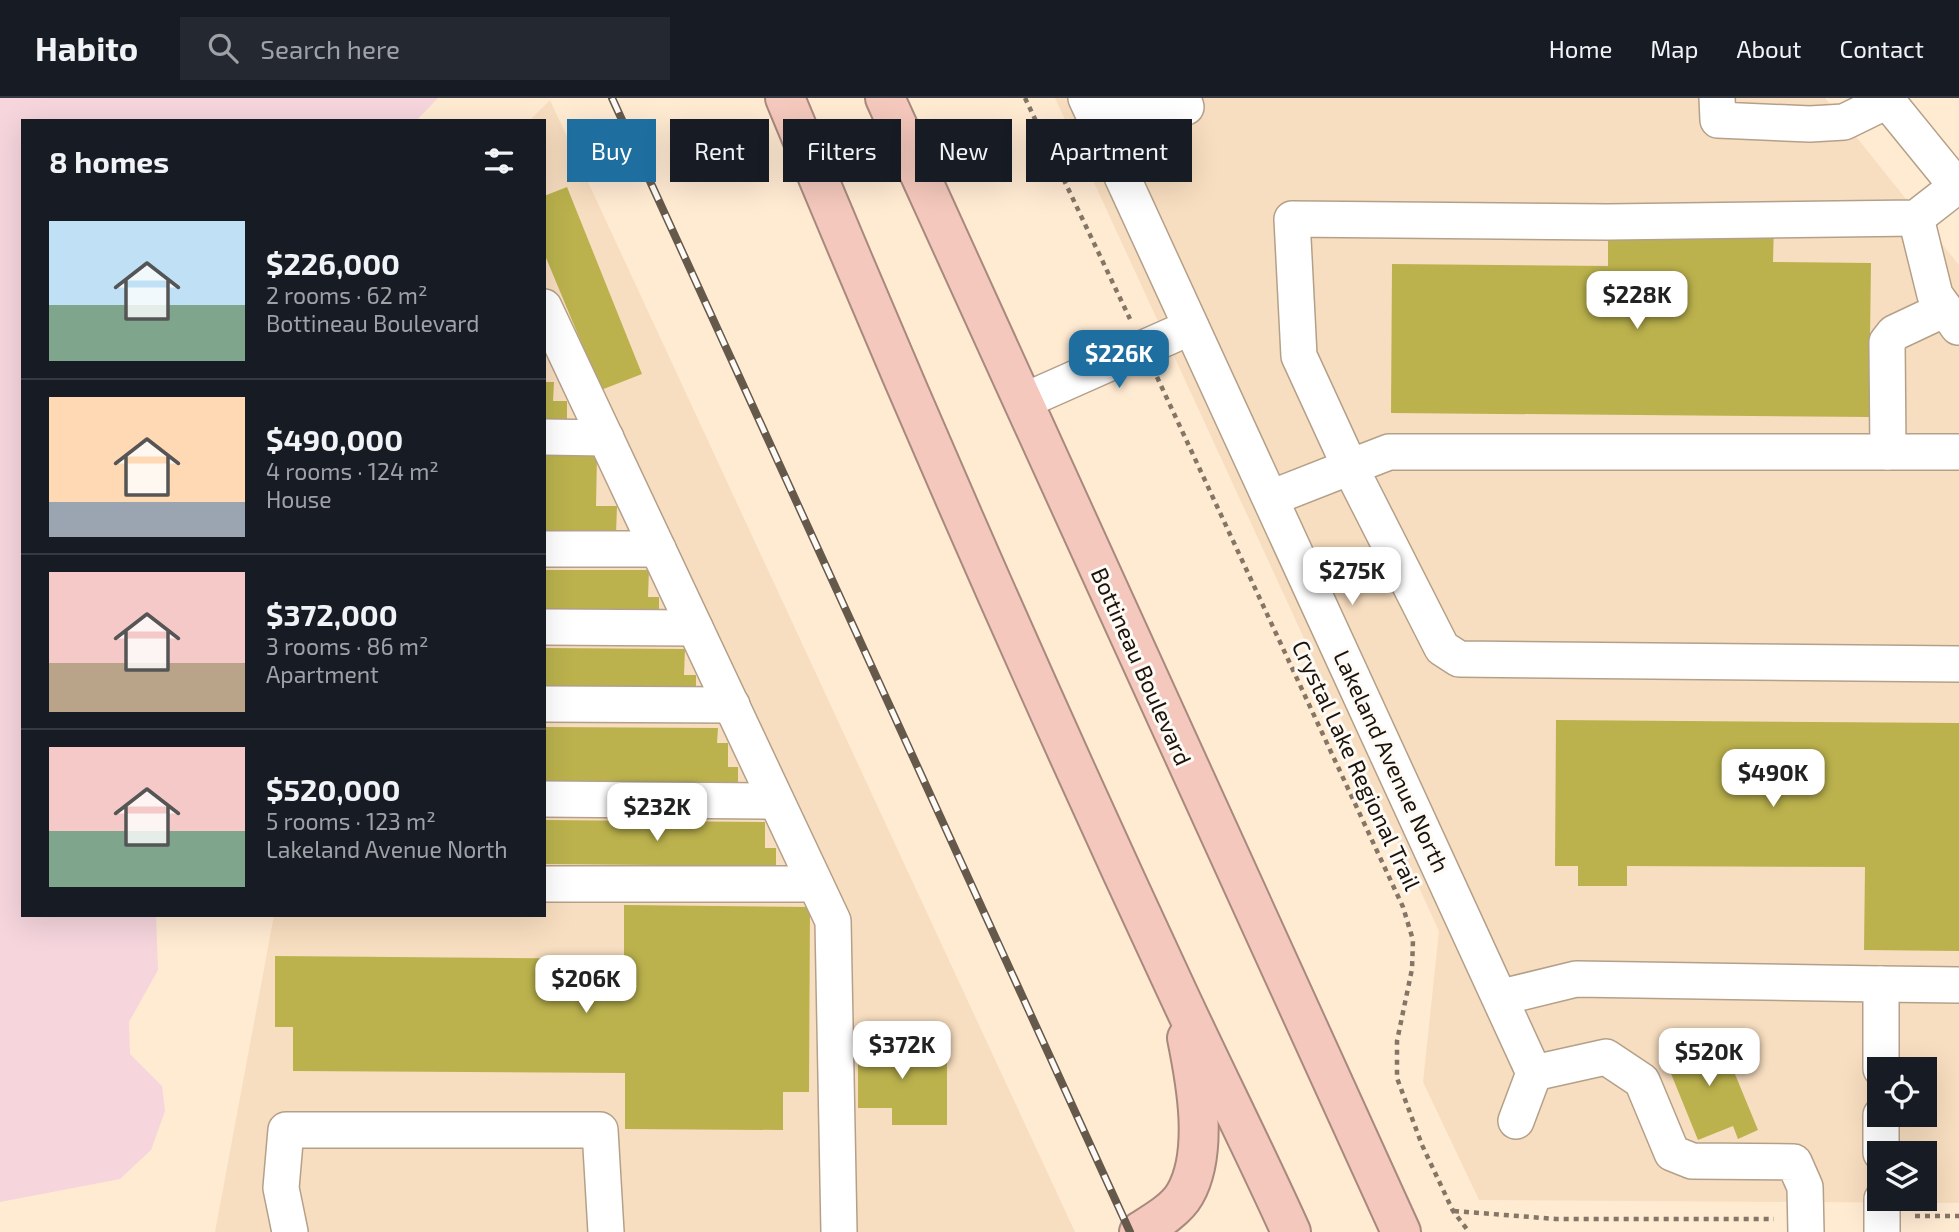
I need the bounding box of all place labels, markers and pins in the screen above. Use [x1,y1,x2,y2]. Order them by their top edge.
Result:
pin: $228K [1588,272,1686,331]
pin: $226K [1070,330,1168,390]
pin: $275K [1303,547,1401,607]
pin: $490K [1724,750,1822,809]
pin: $232K [608,784,706,843]
pin: $206K [537,956,635,1015]
pin: $372K [853,1021,951,1081]
pin: $520K [1660,1028,1758,1088]

